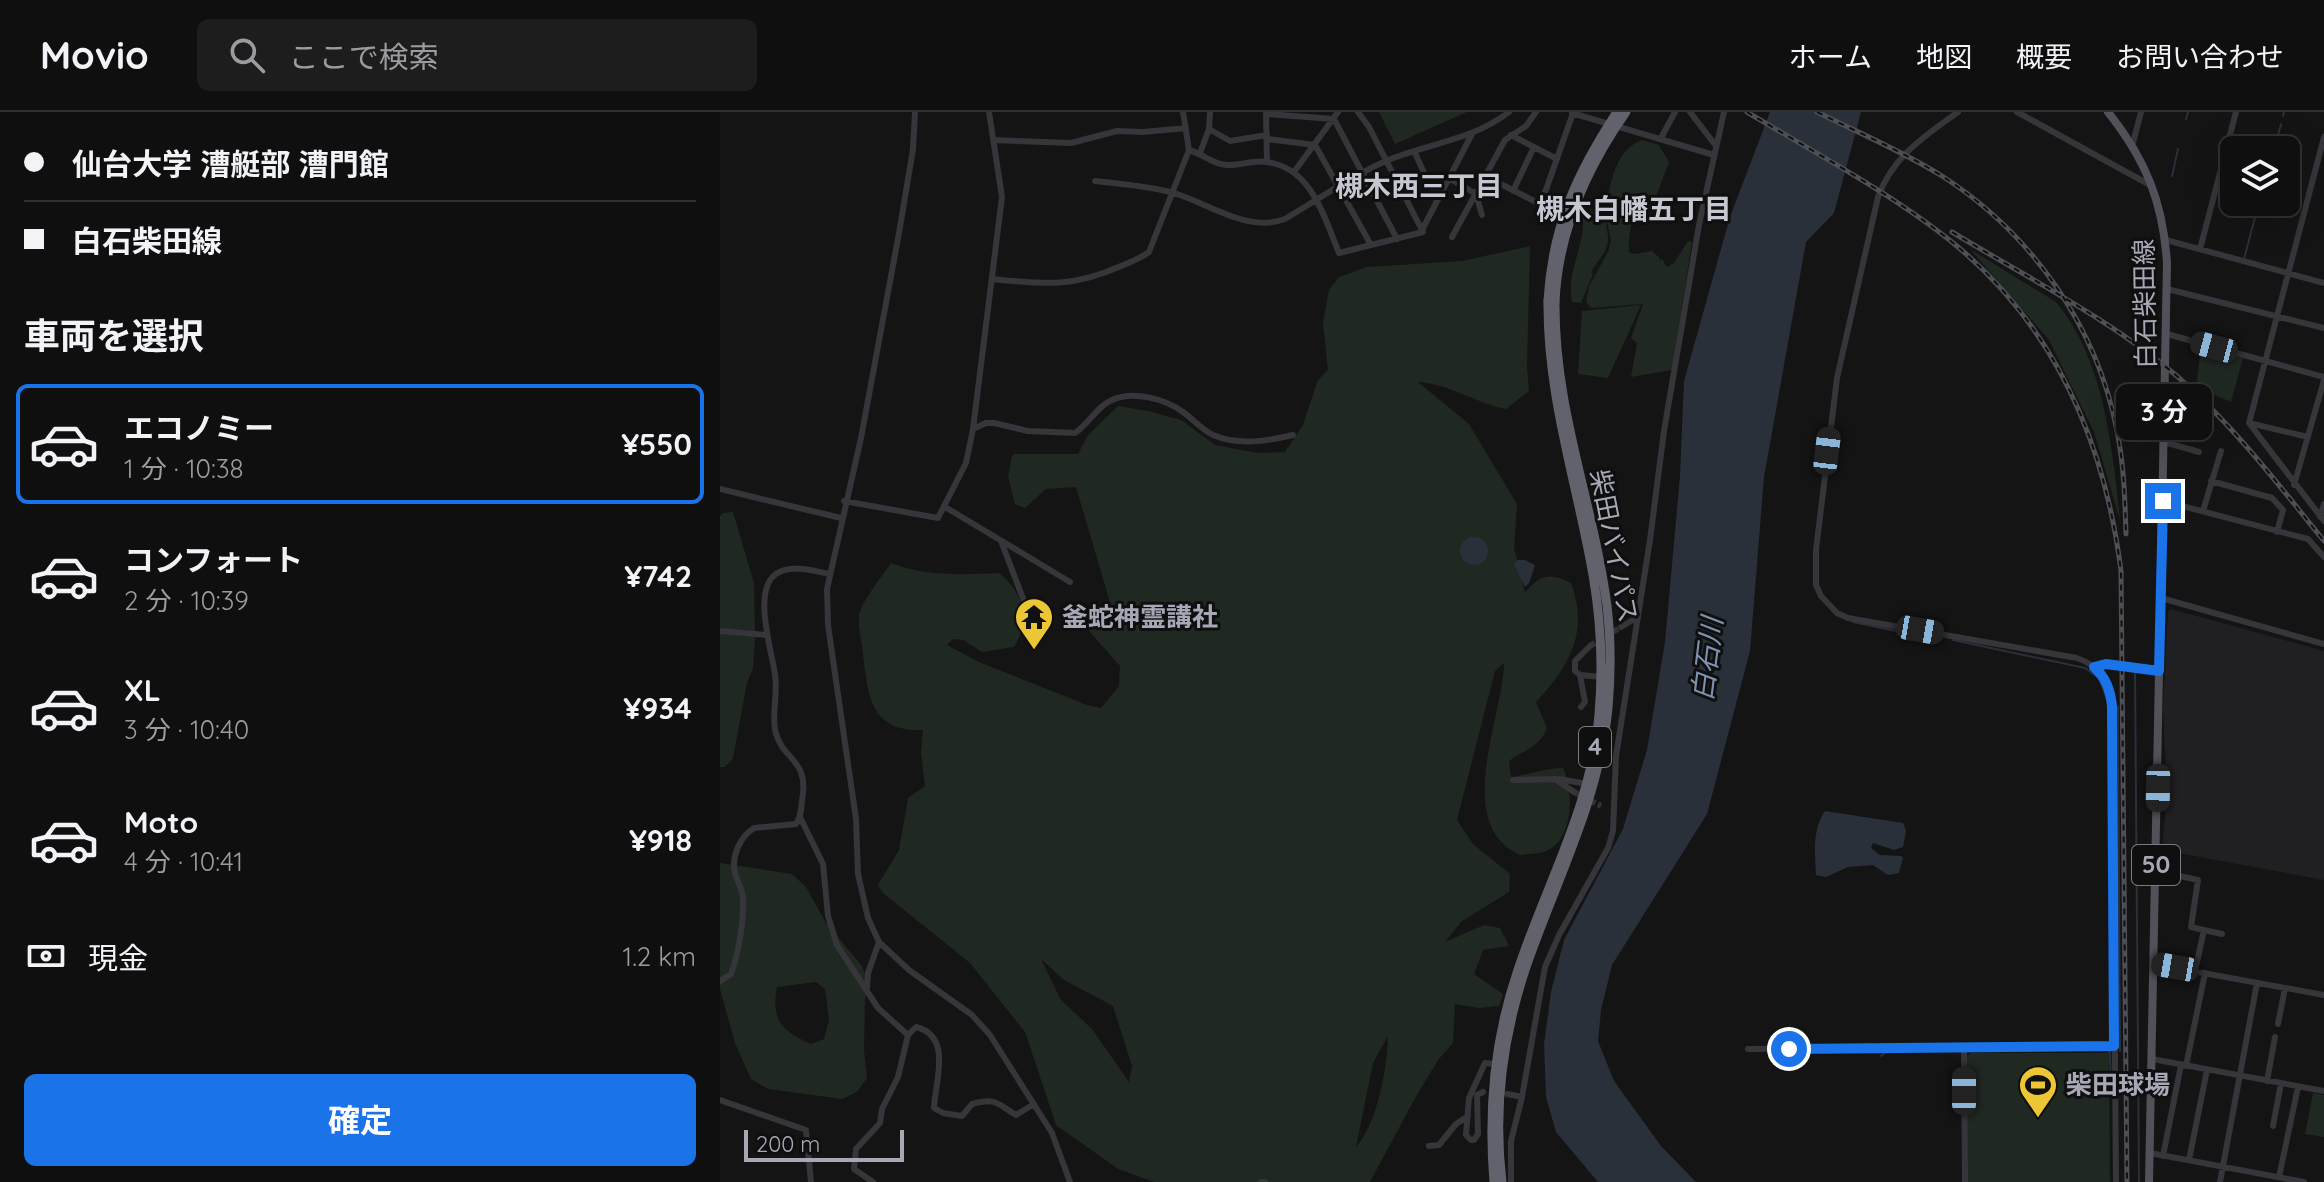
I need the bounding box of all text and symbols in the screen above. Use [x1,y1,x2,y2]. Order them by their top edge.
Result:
search box [197,19,757,91]
text: Movio [40,31,149,79]
icon: search [225,33,269,77]
text: ここで検索 [289,38,439,76]
text: ホーム [1789,39,1872,74]
text: 地図 [1916,39,1972,74]
text: 概要 [2016,39,2072,74]
text: お問い合わせ [2116,39,2284,74]
map controls [2220,136,2300,216]
button: layers [2220,136,2300,216]
text: 仙台大学 漕艇部 漕門館 [72,145,389,183]
district label: 槻木西三丁目 [1335,168,1503,203]
district label: 槻木白幡五丁目 [1536,191,1732,226]
text: 白石柴田線 [72,222,222,260]
street label: 白石柴田線 [2127,239,2162,369]
text: 車両を選択 [24,313,204,358]
car [2188,329,2240,365]
callout: 3 分 [2115,385,2211,441]
text: 3 分 [2140,395,2188,428]
icon: car [28,408,100,480]
text: エコノミー [124,409,274,447]
text: ¥550 [621,425,692,463]
car [1812,426,1842,476]
text: 1 分 · 10:38 [124,452,244,485]
street label: 柴田バイパス [1583,466,1646,625]
route end [2145,483,2181,519]
icon: car [28,540,100,612]
text: コンフォート [124,541,303,579]
text: ¥742 [624,557,692,595]
text: 2 分 · 10:39 [124,584,249,617]
temple icon: 釜蛇神霊講社 [1013,596,1055,651]
place label: 釜蛇神霊講社 [1062,600,1218,633]
water label: 白石川 [1684,612,1729,703]
car [1894,614,1946,646]
text: XL [124,671,161,709]
icon: car [28,672,100,744]
text: ¥934 [623,689,692,727]
text: 3 分 · 10:40 [124,713,249,746]
road number: 4 [1579,727,1611,767]
car [2146,764,2170,812]
text: Moto [124,803,198,841]
icon: car [28,804,100,876]
text: ¥918 [629,821,692,859]
text: 4 分 · 10:41 [124,845,243,878]
road number: 50 [2132,845,2180,885]
icon: cash [24,934,68,978]
text: 現金 [88,939,148,977]
text: 1.2 km [623,940,696,973]
car [2149,951,2201,983]
route start [1771,1031,1807,1067]
sports icon: 柴田球場 [2017,1064,2059,1119]
car [1952,1067,1976,1115]
place label: 柴田球場 [2066,1068,2170,1101]
button: 確定 [24,1074,696,1166]
scale bar [744,1126,904,1162]
text: 200 m [756,1130,820,1158]

